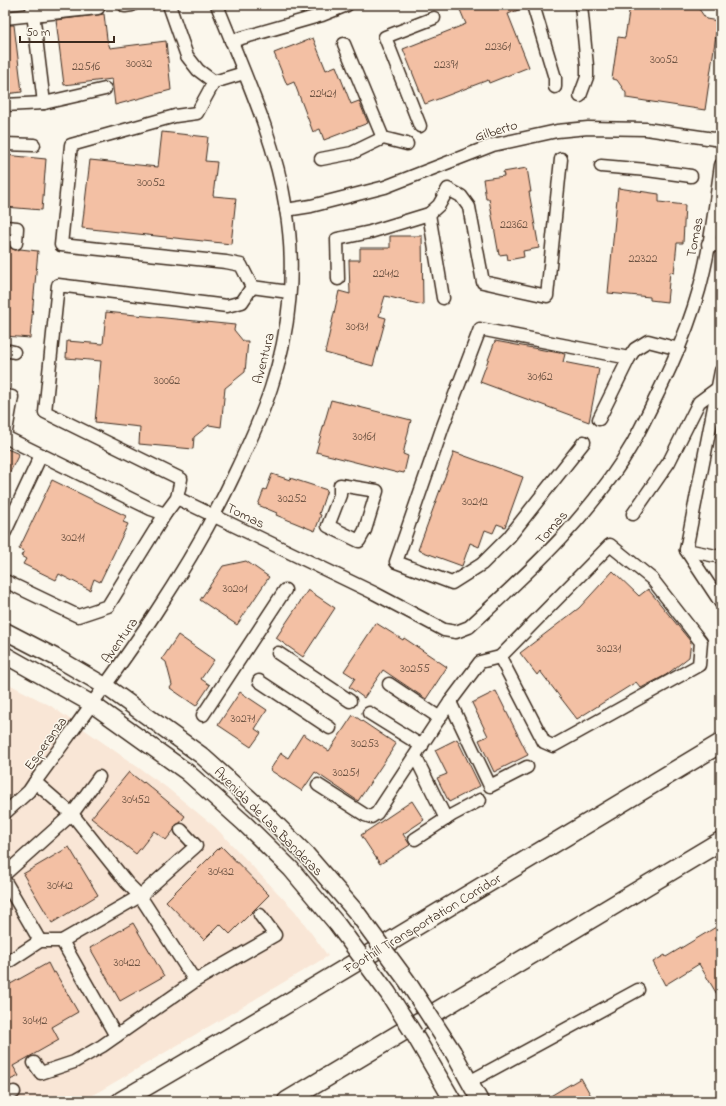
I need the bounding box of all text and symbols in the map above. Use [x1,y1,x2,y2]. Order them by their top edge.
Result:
scale bar [20,18,114,44]
text: 50 m [26,24,50,42]
house number: 22361 [485,38,511,56]
house number: 30052 [650,51,678,69]
house number: 30032 [126,55,152,73]
house number: 22391 [434,56,458,74]
house number: 22516 [72,58,101,76]
house number: 22421 [310,85,337,103]
street label: Gilberto [473,115,520,148]
house number: 30052 [137,174,165,192]
house number: 22362 [500,216,528,234]
street label: Tomas [681,216,710,259]
house number: 22322 [629,250,657,268]
house number: 22412 [373,265,399,283]
house number: 30131 [346,318,369,336]
street label: Aventura [248,330,281,386]
house number: 30162 [527,368,553,386]
house number: 30062 [154,372,180,390]
house number: 30161 [352,428,376,446]
house number: 30252 [278,490,306,508]
house number: 30212 [462,493,488,511]
street label: Tomas [223,498,268,535]
street label: Tomas [531,506,573,550]
house number: 30211 [61,529,85,547]
house number: 30201 [222,580,248,598]
street label: Aventura [97,613,144,668]
house number: 30231 [597,640,622,658]
house number: 30255 [400,660,430,678]
house number: 30271 [231,710,256,728]
street label: Esperanza [20,713,73,775]
house number: 30253 [351,735,379,753]
street label: Avenida de Las Banderas [208,763,327,882]
house number: 30251 [333,764,360,782]
house number: 30452 [122,791,150,809]
house number: 30432 [208,863,234,881]
street label: Foothill Transportation Corridor [339,868,506,980]
house number: 30442 [47,877,73,895]
house number: 30422 [113,954,141,972]
house number: 30412 [23,1012,47,1030]

